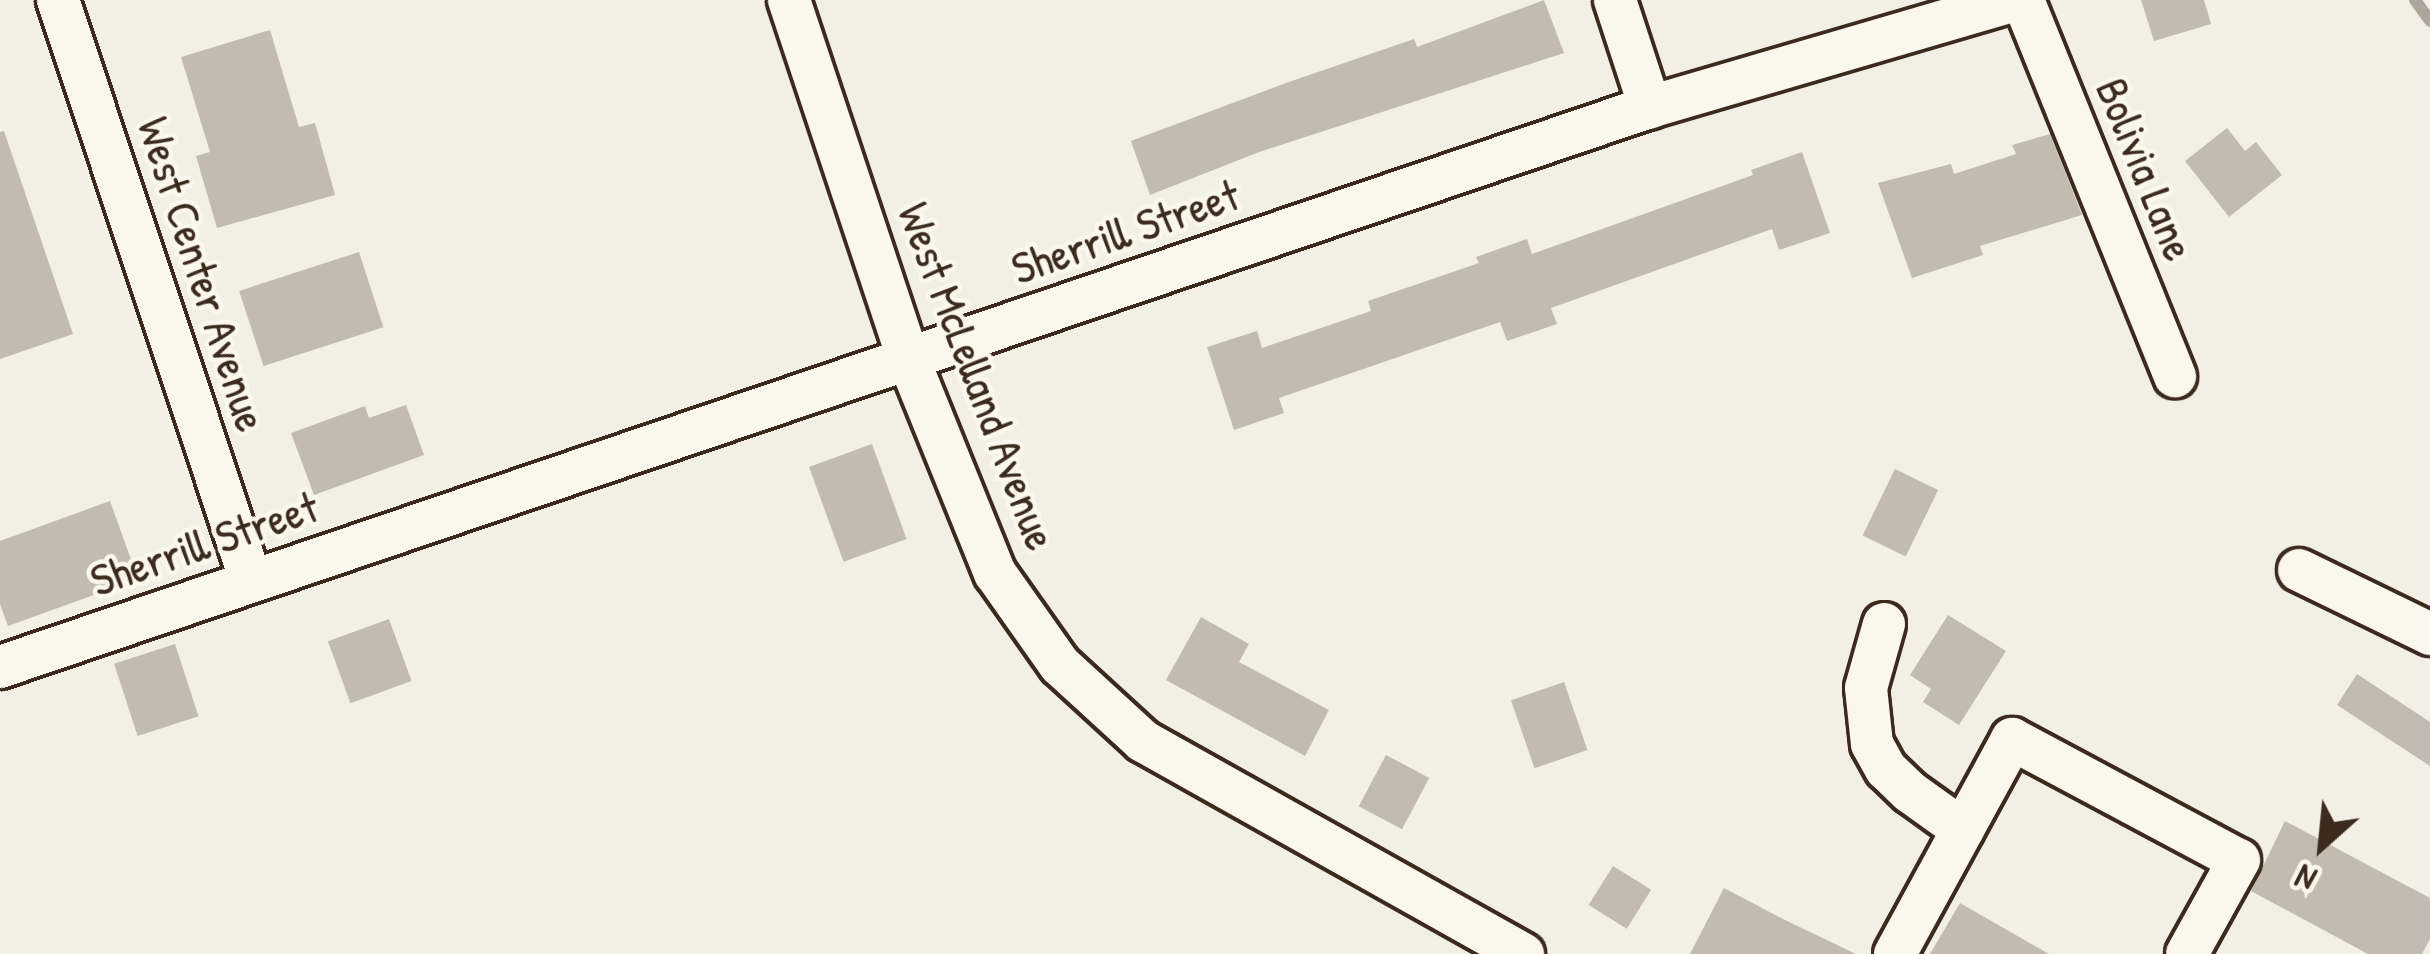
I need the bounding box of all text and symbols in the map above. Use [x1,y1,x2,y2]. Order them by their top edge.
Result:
street label: Bolivia Lane [2085,70,2207,268]
street label: West Center Avenue [127,110,279,438]
street label: Sherrill Street [1004,167,1246,295]
street label: West McLelland Avenue [887,195,1069,557]
street label: Sherrill Street [83,479,325,607]
north arrow [2262,786,2382,906]
text: N [2288,854,2323,902]

